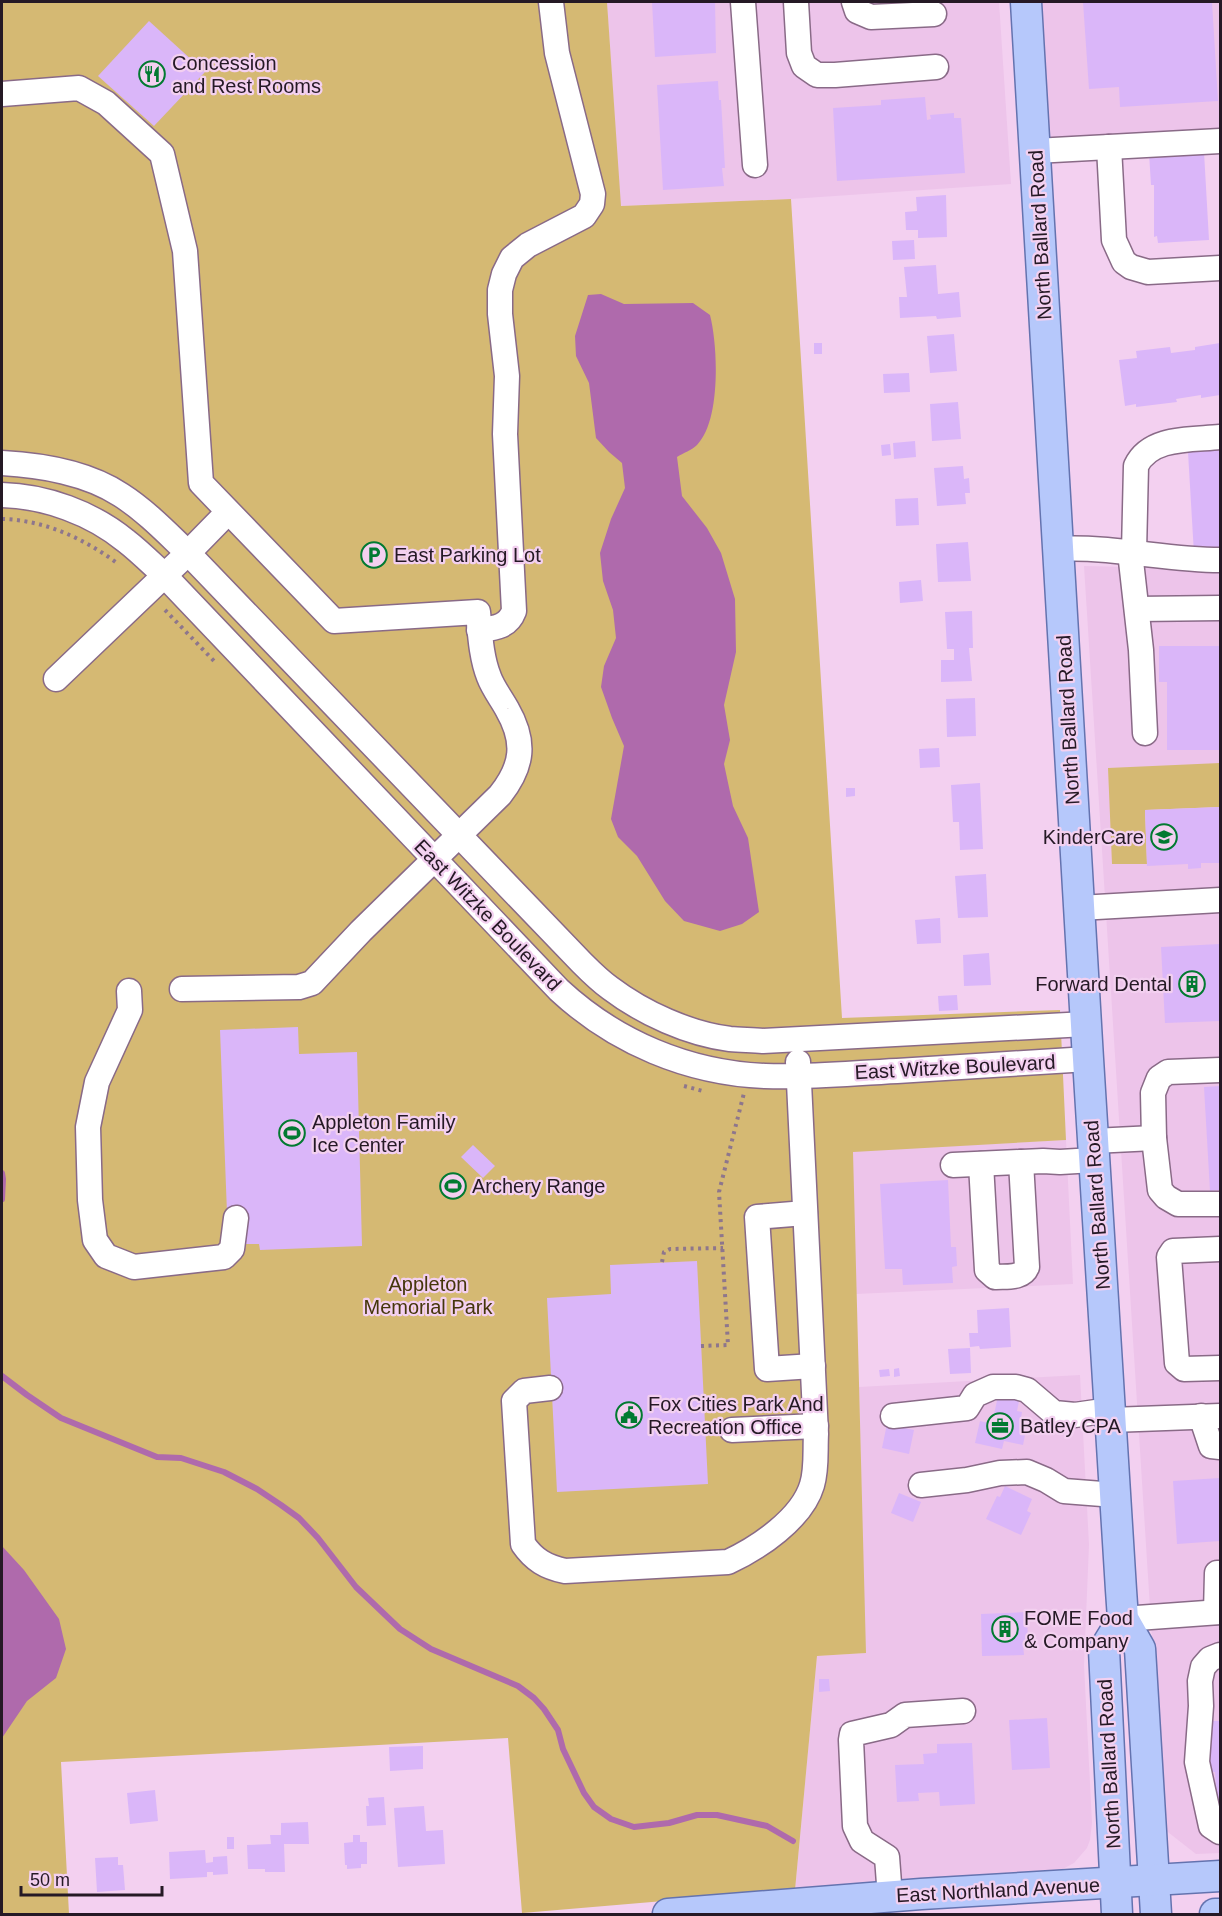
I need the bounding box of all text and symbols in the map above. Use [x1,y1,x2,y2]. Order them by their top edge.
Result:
place label: Concession and Rest Rooms [172,52,321,97]
restaurant icon: Concession and Rest Rooms [137,59,167,89]
street label: North Ballard Road [1025,149,1055,321]
parking icon: East Parking Lot [359,540,389,570]
place label: East Parking Lot [394,544,541,566]
street label: North Ballard Road [1053,634,1083,806]
school or university icon: KinderCare [1149,822,1179,852]
place label: KinderCare [1043,826,1144,848]
street label: East Witzke Boulevard [410,835,566,995]
building icon: Forward Dental [1177,969,1207,999]
place label: Forward Dental [1035,973,1172,995]
street label: East Witzke Boulevard [854,1051,1056,1083]
place label: Appleton Family Ice Center [312,1111,455,1156]
sports icon: Appleton Family Ice Center [277,1118,307,1148]
street label: North Ballard Road [1080,1119,1114,1291]
sports icon: Archery Range [438,1171,468,1201]
place label: Archery Range [472,1175,605,1197]
park label: Appleton Memorial Park [364,1273,493,1318]
place label: Fox Cities Park And Recreation Office [648,1393,824,1438]
public building icon: Fox Cities Park And Recreation Office [614,1400,644,1430]
office icon: Batley CPA [985,1411,1015,1441]
place label: Batley CPA [1020,1415,1121,1437]
place label: FOME Food & Company [1024,1607,1133,1652]
building icon: FOME Food & Company [990,1614,1020,1644]
street label: North Ballard Road [1094,1678,1124,1850]
scale bar [21,1859,162,1897]
text: 50 m [30,1870,70,1890]
street label: East Northland Avenue [895,1874,1101,1906]

